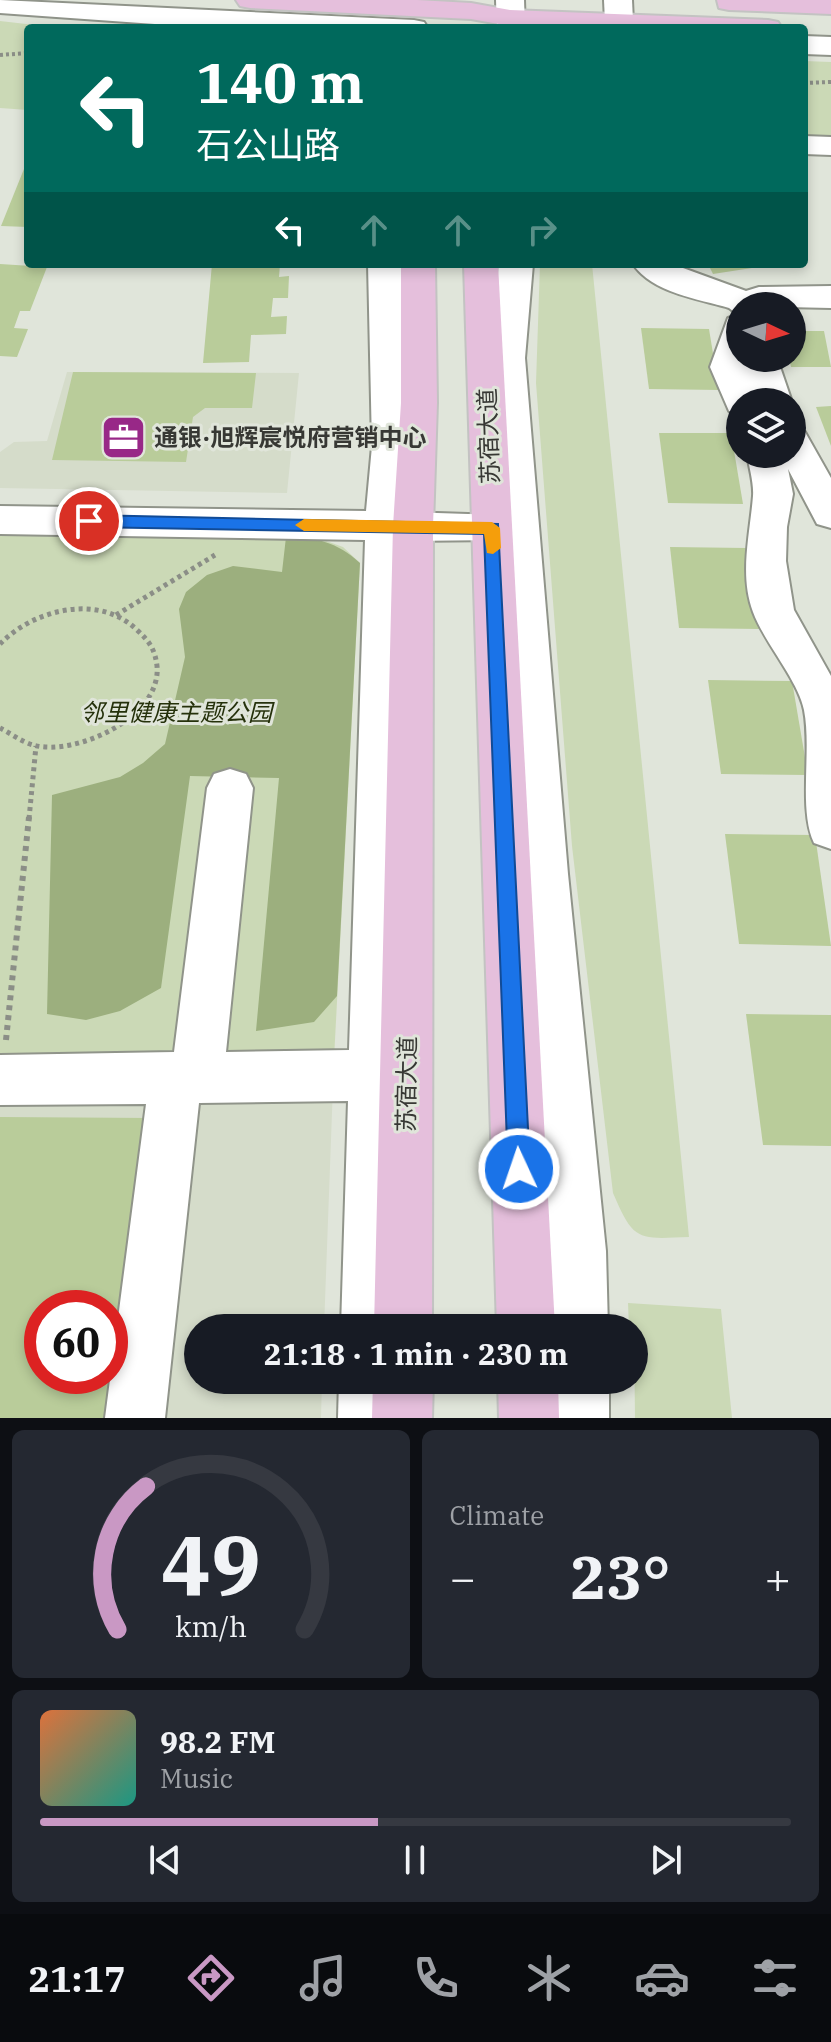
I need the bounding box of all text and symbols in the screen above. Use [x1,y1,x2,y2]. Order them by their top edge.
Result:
text: 140 m [196,46,364,118]
icon: left [64,56,168,160]
text: 石公山路 [196,121,340,168]
icon: left [268,208,312,252]
icon: ahead [352,208,396,252]
icon: ahead [436,208,480,252]
icon: right [520,208,564,252]
north arrow [726,292,806,372]
map controls [726,292,806,468]
street label: 苏宿大道 [470,387,506,485]
button: layers [726,388,806,468]
office icon: 通银·旭辉宸悦府营销中心 [99,413,147,461]
place label: 通银·旭辉宸悦府营销中心 [154,421,427,453]
pin [55,487,123,555]
icon: arrive [67,499,111,543]
park label: 邻里健康主题公园 [80,696,275,728]
street label: 苏宿大道 [389,1036,423,1132]
position arrow [477,1127,561,1211]
speed limit sign: 60 [24,1290,128,1394]
text: 21:18 · 1 min · 230 m [264,1334,568,1373]
text: Climate [450,1498,544,1532]
text: 49 [161,1511,261,1619]
text: 23° [570,1537,670,1616]
text: − [450,1549,476,1606]
text: + [765,1549,791,1606]
text: km/h [175,1608,247,1645]
text: 98.2 FM [160,1722,275,1761]
text: Music [160,1761,233,1795]
icon: previous [143,1838,187,1882]
icon: pause [393,1838,437,1882]
icon: next [644,1838,688,1882]
icon: directions [183,1950,239,2006]
icon: music [295,1950,351,2006]
icon: phone [408,1950,464,2006]
icon: climate [521,1950,577,2006]
icon: car [634,1950,690,2006]
icon: filters [747,1950,803,2006]
text: 21:17 [28,1955,126,2002]

